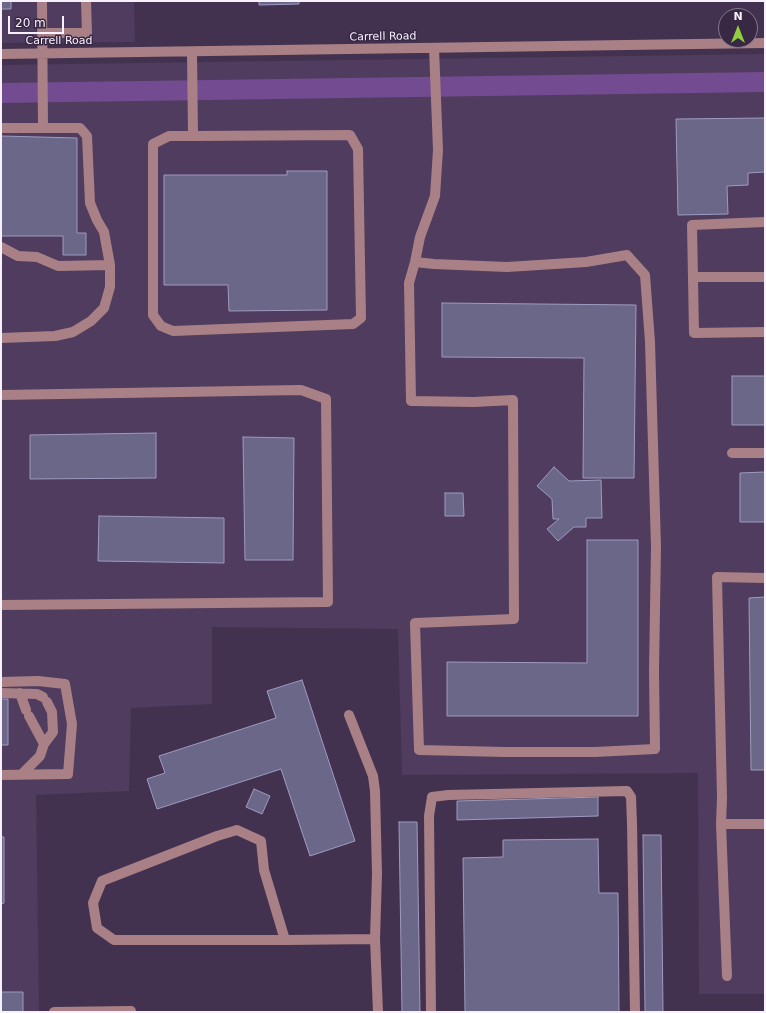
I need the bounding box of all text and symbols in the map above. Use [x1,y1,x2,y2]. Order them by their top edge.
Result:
scale bar [10,8,66,34]
north arrow [718,8,758,48]
text: N [733,10,743,23]
text: 20 m [15,16,46,30]
street label: Carrell Road [349,30,417,44]
street label: Carrell Road [25,34,93,48]

